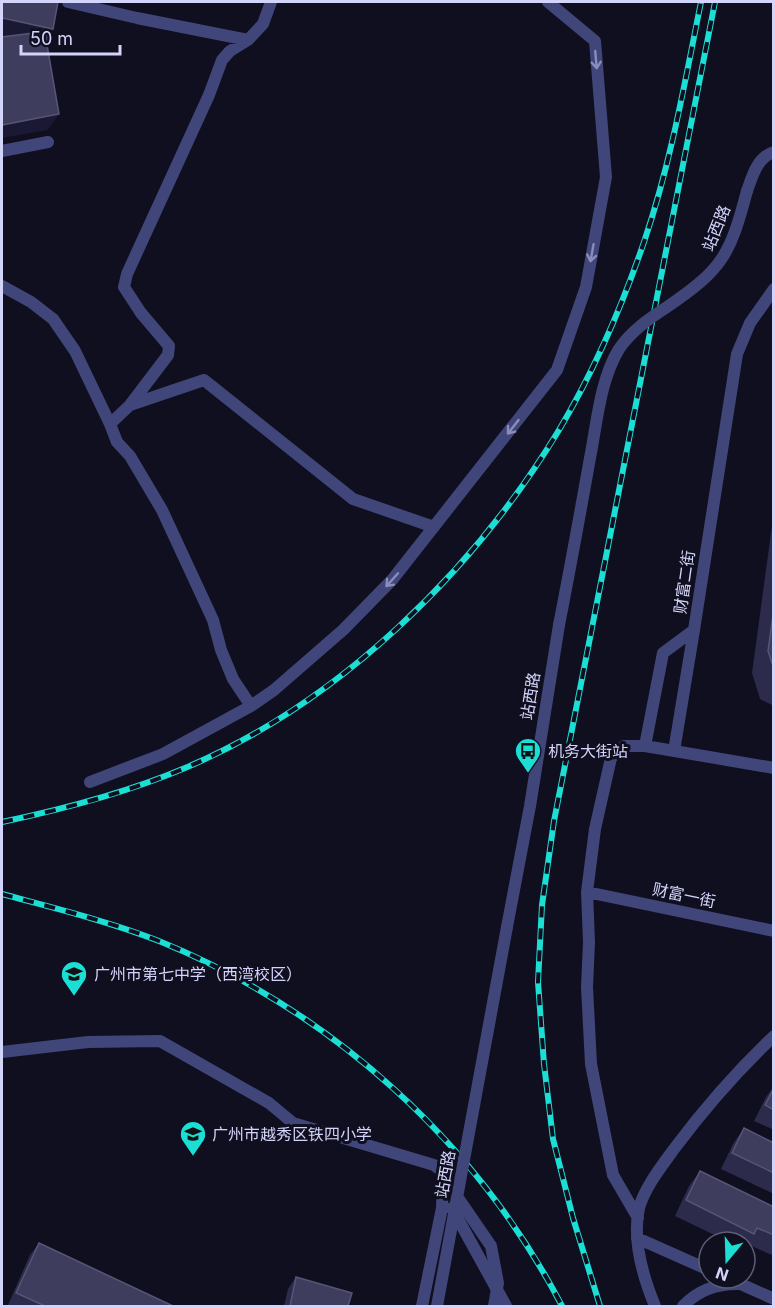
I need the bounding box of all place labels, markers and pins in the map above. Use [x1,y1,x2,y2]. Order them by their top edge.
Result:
bus stop icon: 机务大街站 [513,736,543,774]
place label: 机务大街站 [548,741,628,761]
school or university icon: 广州市第七中学（西湾校区） [59,959,89,997]
place label: 广州市第七中学（西湾校区） [94,964,302,984]
school or university icon: 广州市越秀区铁四小学 [178,1119,208,1157]
place label: 广州市越秀区铁四小学 [212,1124,372,1144]

